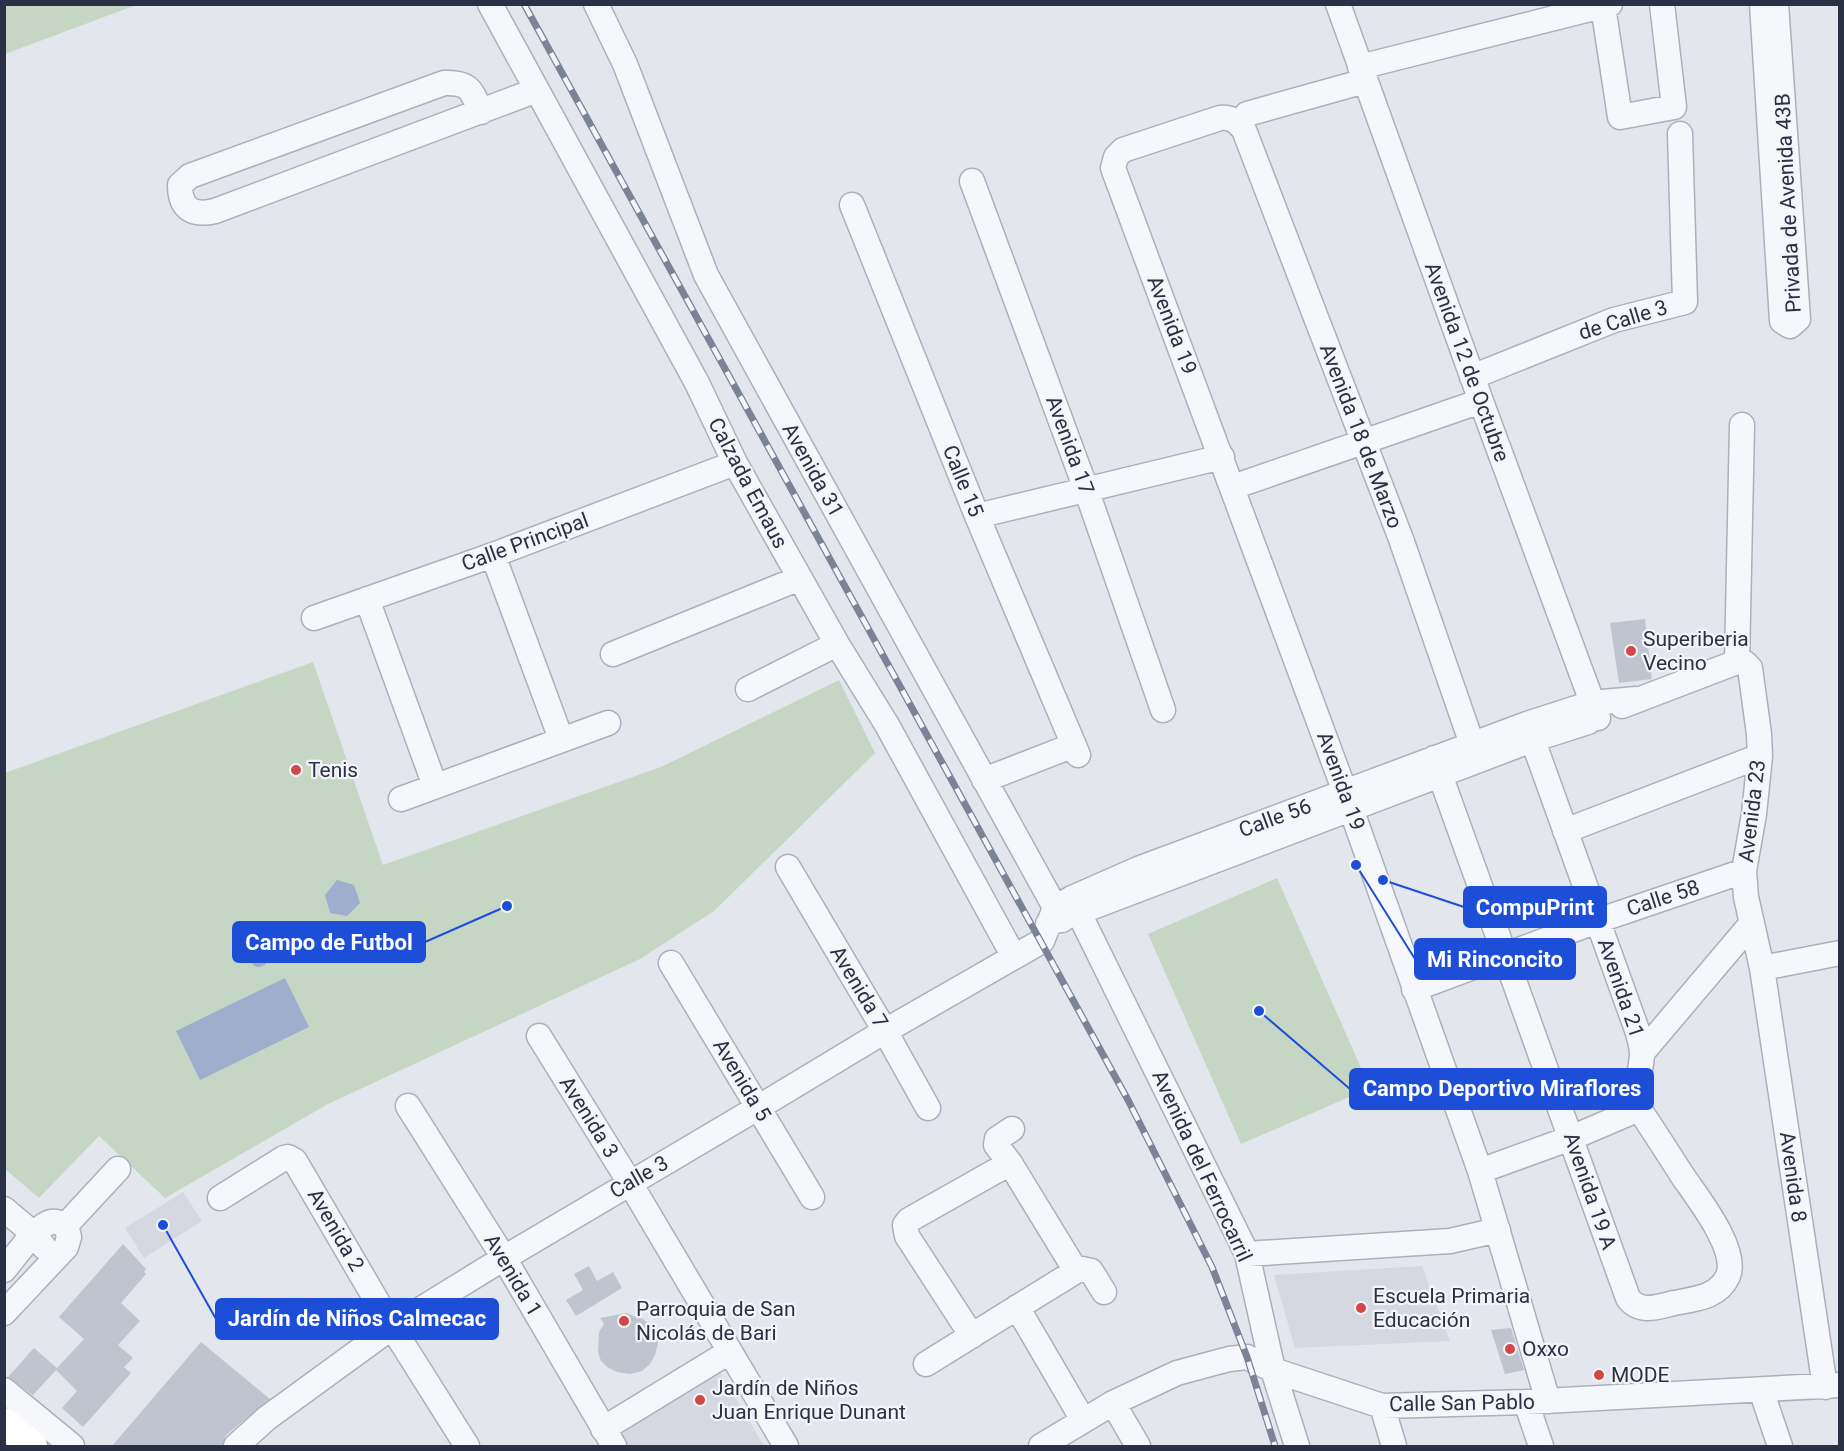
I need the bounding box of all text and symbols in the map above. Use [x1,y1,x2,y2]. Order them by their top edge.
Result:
street label: Privada de Avenida 43B [1770,93,1806,313]
street label: Avenida 12 de Octubre [1420,259,1514,465]
street label: Avenida 19 [1142,273,1202,377]
street label: de Calle 3 [1576,295,1670,345]
street label: Avenida 18 de Marzo [1315,340,1407,532]
street label: Avenida 17 [1041,392,1099,498]
street label: Calzada Emaus [703,413,793,553]
street label: Avenida 31 [777,419,849,521]
street label: Calle 15 [938,442,988,520]
street label: Calle Principal [458,508,592,576]
place label: Superiberia Vecino [1643,627,1749,675]
marker: Superiberia Vecino [1624,644,1638,658]
street label: Avenida 19 [1312,728,1370,834]
place label: Tenis [308,758,358,782]
street label: Avenida 23 [1734,758,1770,864]
marker: Tenis [289,763,303,777]
street label: Calle 56 [1236,794,1314,842]
street label: Calle 58 [1624,875,1702,921]
callout: CompuPrint [1464,887,1606,927]
text: CompuPrint [1476,895,1595,920]
callout: Campo de Futbol [233,922,425,962]
text: Campo de Futbol [245,930,413,955]
street label: Avenida 21 [1593,935,1649,1041]
callout: Mi Rinconcito [1415,939,1575,979]
street label: Avenida 7 [825,942,893,1032]
text: Mi Rinconcito [1427,947,1563,972]
street label: Avenida 5 [708,1035,776,1125]
street label: Avenida del Ferrocarril [1147,1067,1257,1265]
callout: Campo Deportivo Miraflores [1350,1069,1653,1109]
street label: Avenida 3 [555,1072,623,1162]
text: Campo Deportivo Miraflores [1363,1076,1641,1101]
street label: Avenida 19 A [1559,1129,1621,1253]
street label: Avenida 8 [1775,1130,1811,1224]
street label: Calle 3 [606,1151,672,1203]
street label: Avenida 2 [303,1184,369,1276]
street label: Avenida 1 [479,1230,547,1320]
place label: Escuela Primaria Educación [1373,1284,1530,1332]
place label: Parroquia de San Nicolás de Bari [636,1297,796,1345]
callout: Jardín de Niños Calmecac [216,1299,498,1339]
marker: Escuela Primaria Educación [1354,1301,1368,1315]
text: Jardín de Niños Calmecac [228,1306,486,1331]
marker: Parroquia de San Nicolás de Bari [617,1314,631,1328]
place label: Oxxo [1522,1337,1569,1361]
marker: Oxxo [1503,1342,1517,1356]
place label: MODE [1611,1363,1670,1387]
marker: MODE [1592,1368,1606,1382]
place label: Jardín de Niños Juan Enrique Dunant [712,1376,906,1424]
street label: Calle San Pablo [1389,1390,1535,1416]
marker: Jardín de Niños Juan Enrique Dunant [693,1393,707,1407]

